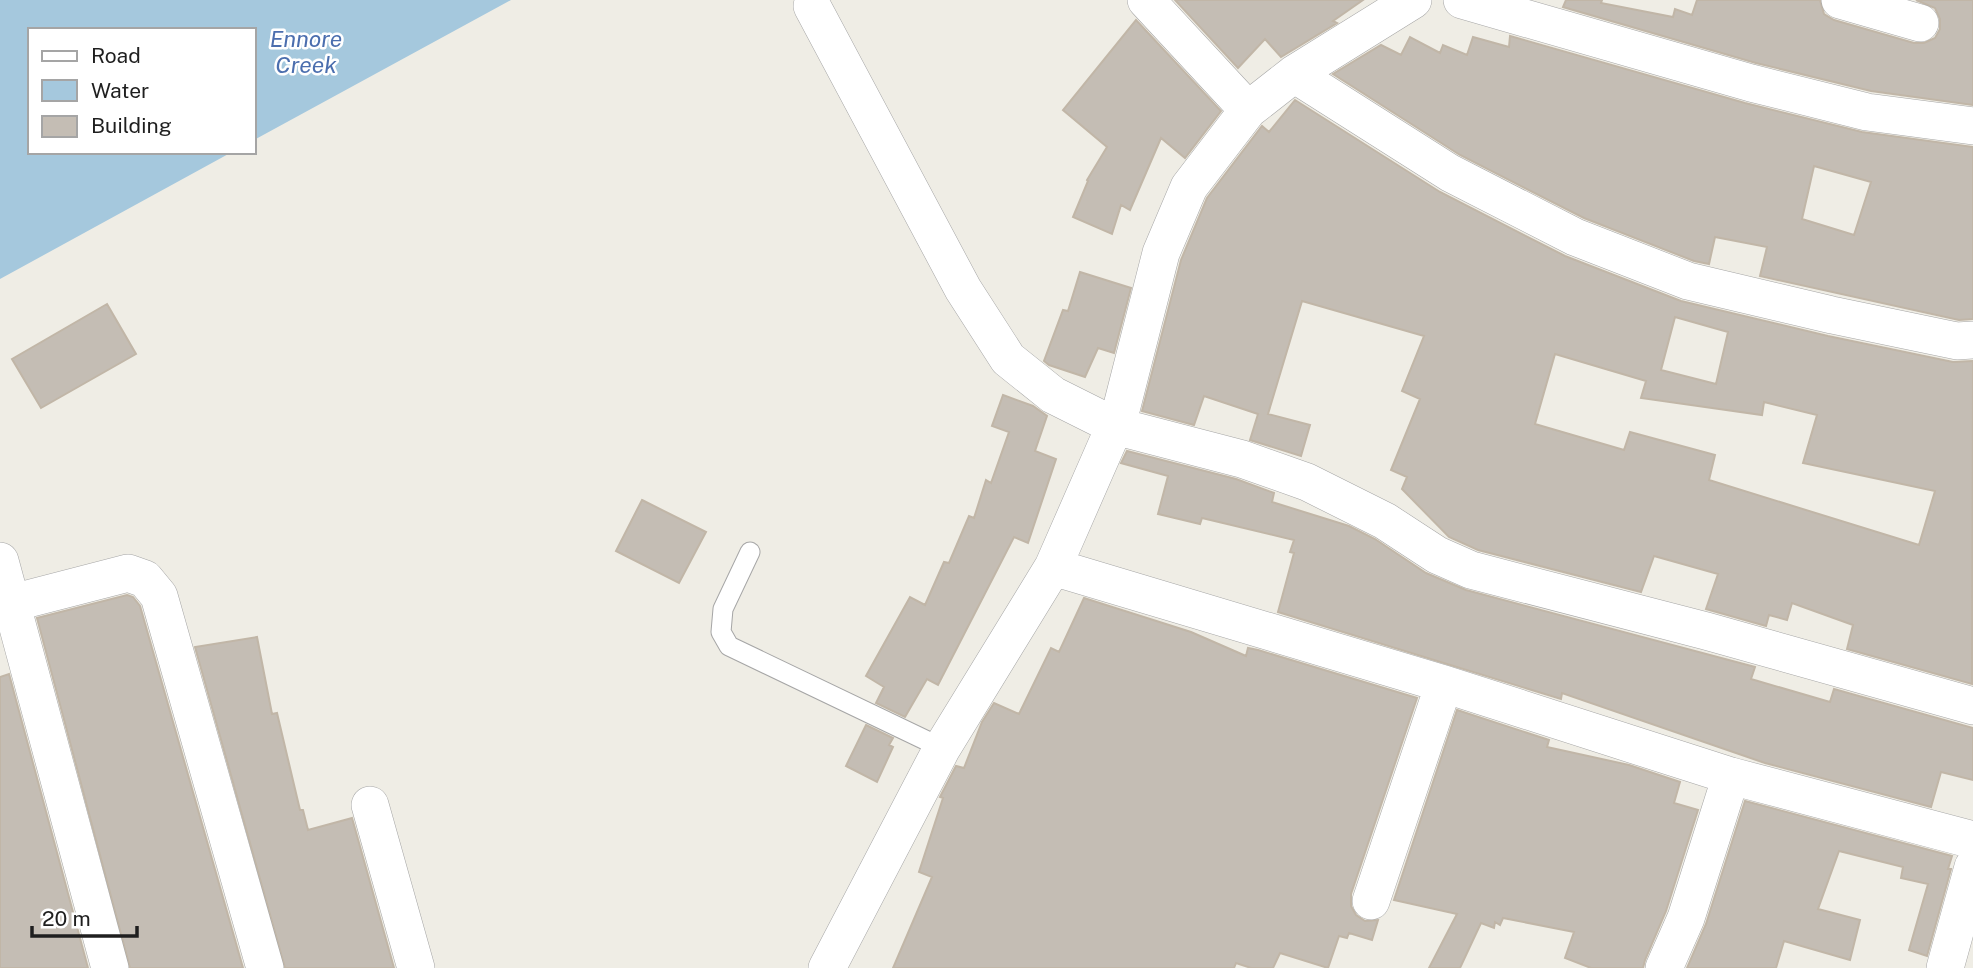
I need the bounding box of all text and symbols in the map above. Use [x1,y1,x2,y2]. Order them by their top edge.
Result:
water label: Ennore Creek [270,25,342,78]
legend [28,28,256,154]
text: Road [91,43,141,68]
text: Water [91,78,149,103]
text: Building [91,113,172,138]
scale bar [32,894,136,938]
text: 20 m [42,906,91,931]

